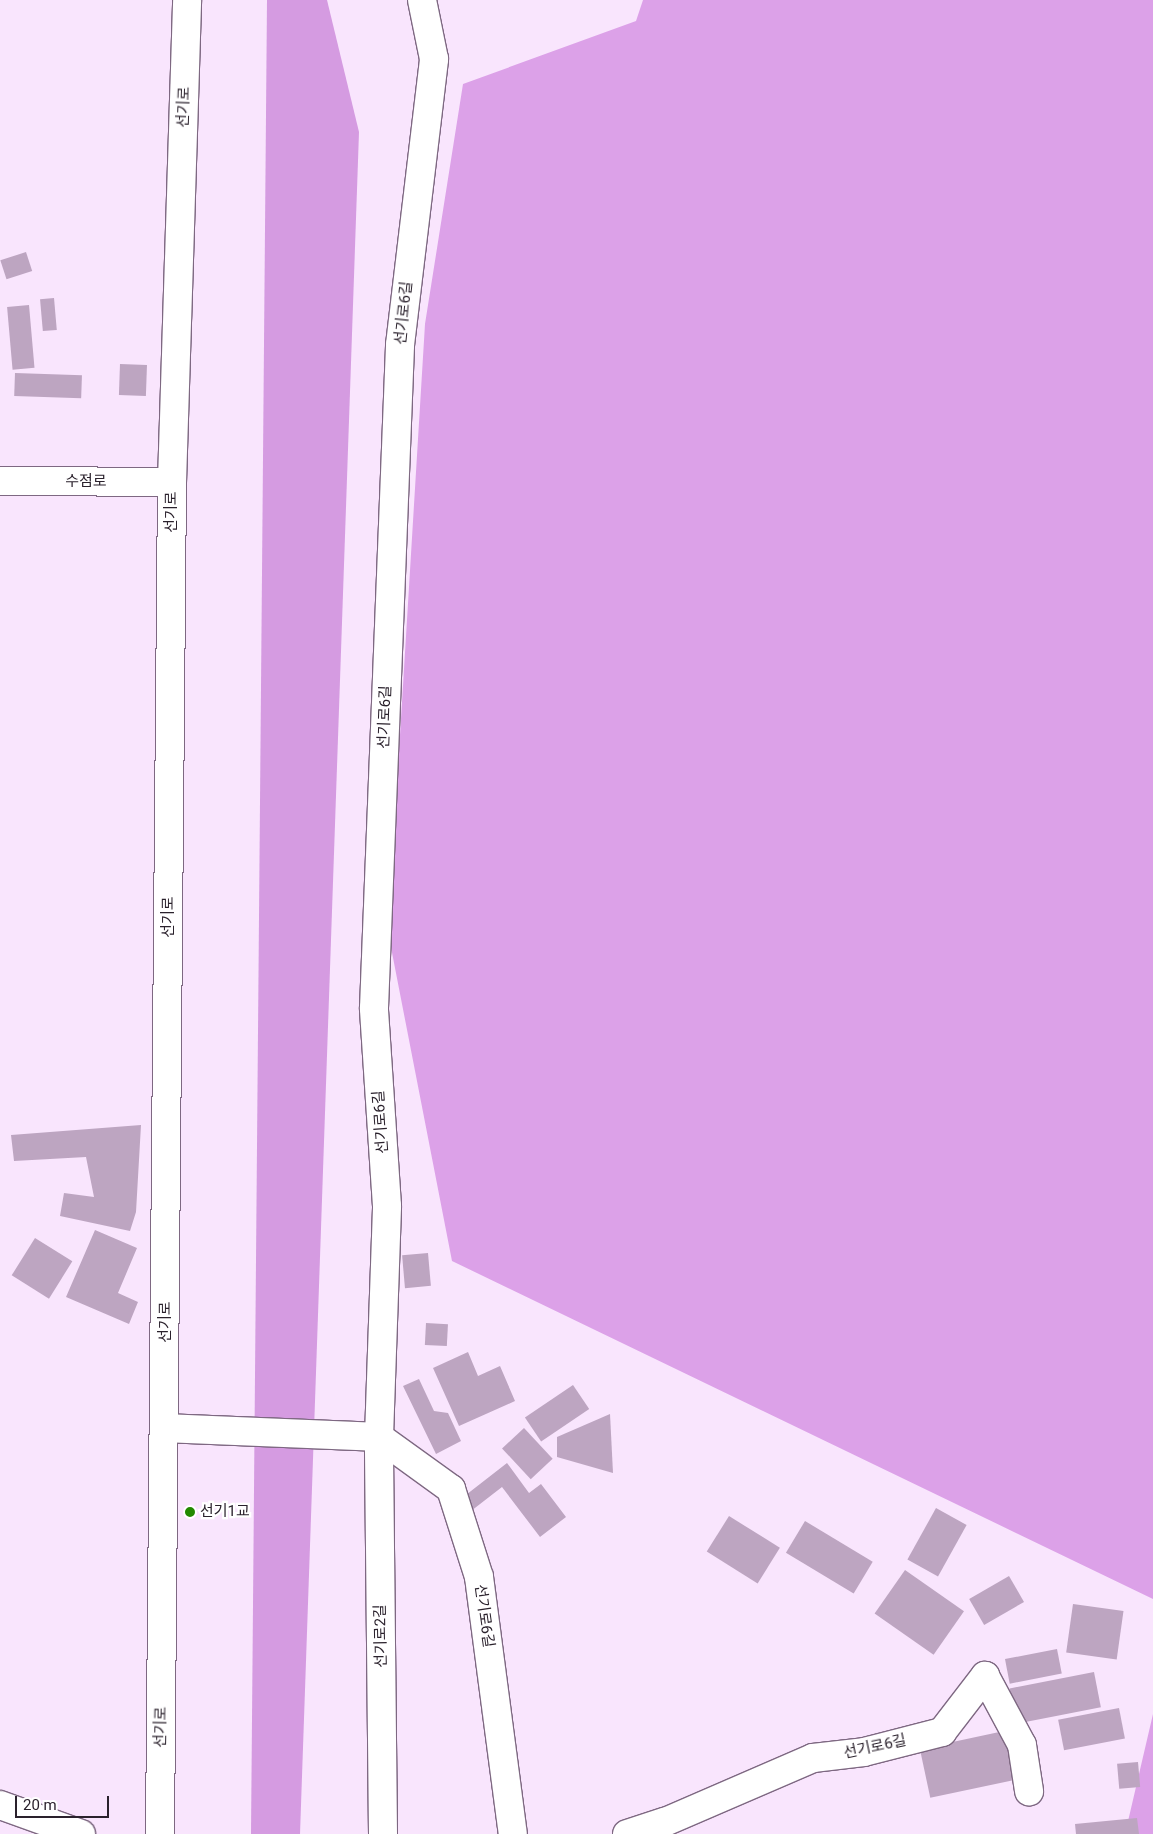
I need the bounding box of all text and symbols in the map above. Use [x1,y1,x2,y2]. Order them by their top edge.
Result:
street label: 선기로 [174,86,194,128]
street label: 선기로6길 [392,280,416,346]
street label: 수점로 [65,473,107,491]
street label: 선기로 [163,491,181,533]
street label: 선기로6길 [375,685,395,749]
street label: 선기로 [160,896,178,938]
street label: 선기로6길 [370,1090,392,1154]
street label: 선기로 [157,1301,175,1343]
place label: 선기1교 [200,1503,250,1521]
marker: 선기1교 [184,1506,196,1518]
street label: 선기로6길 [471,1583,497,1649]
street label: 선기로2길 [371,1604,391,1668]
street label: 선기로 [152,1706,170,1748]
street label: 선기로6길 [842,1732,908,1762]
scale bar [18,1786,111,1818]
text: 20 m [23,1796,57,1814]

